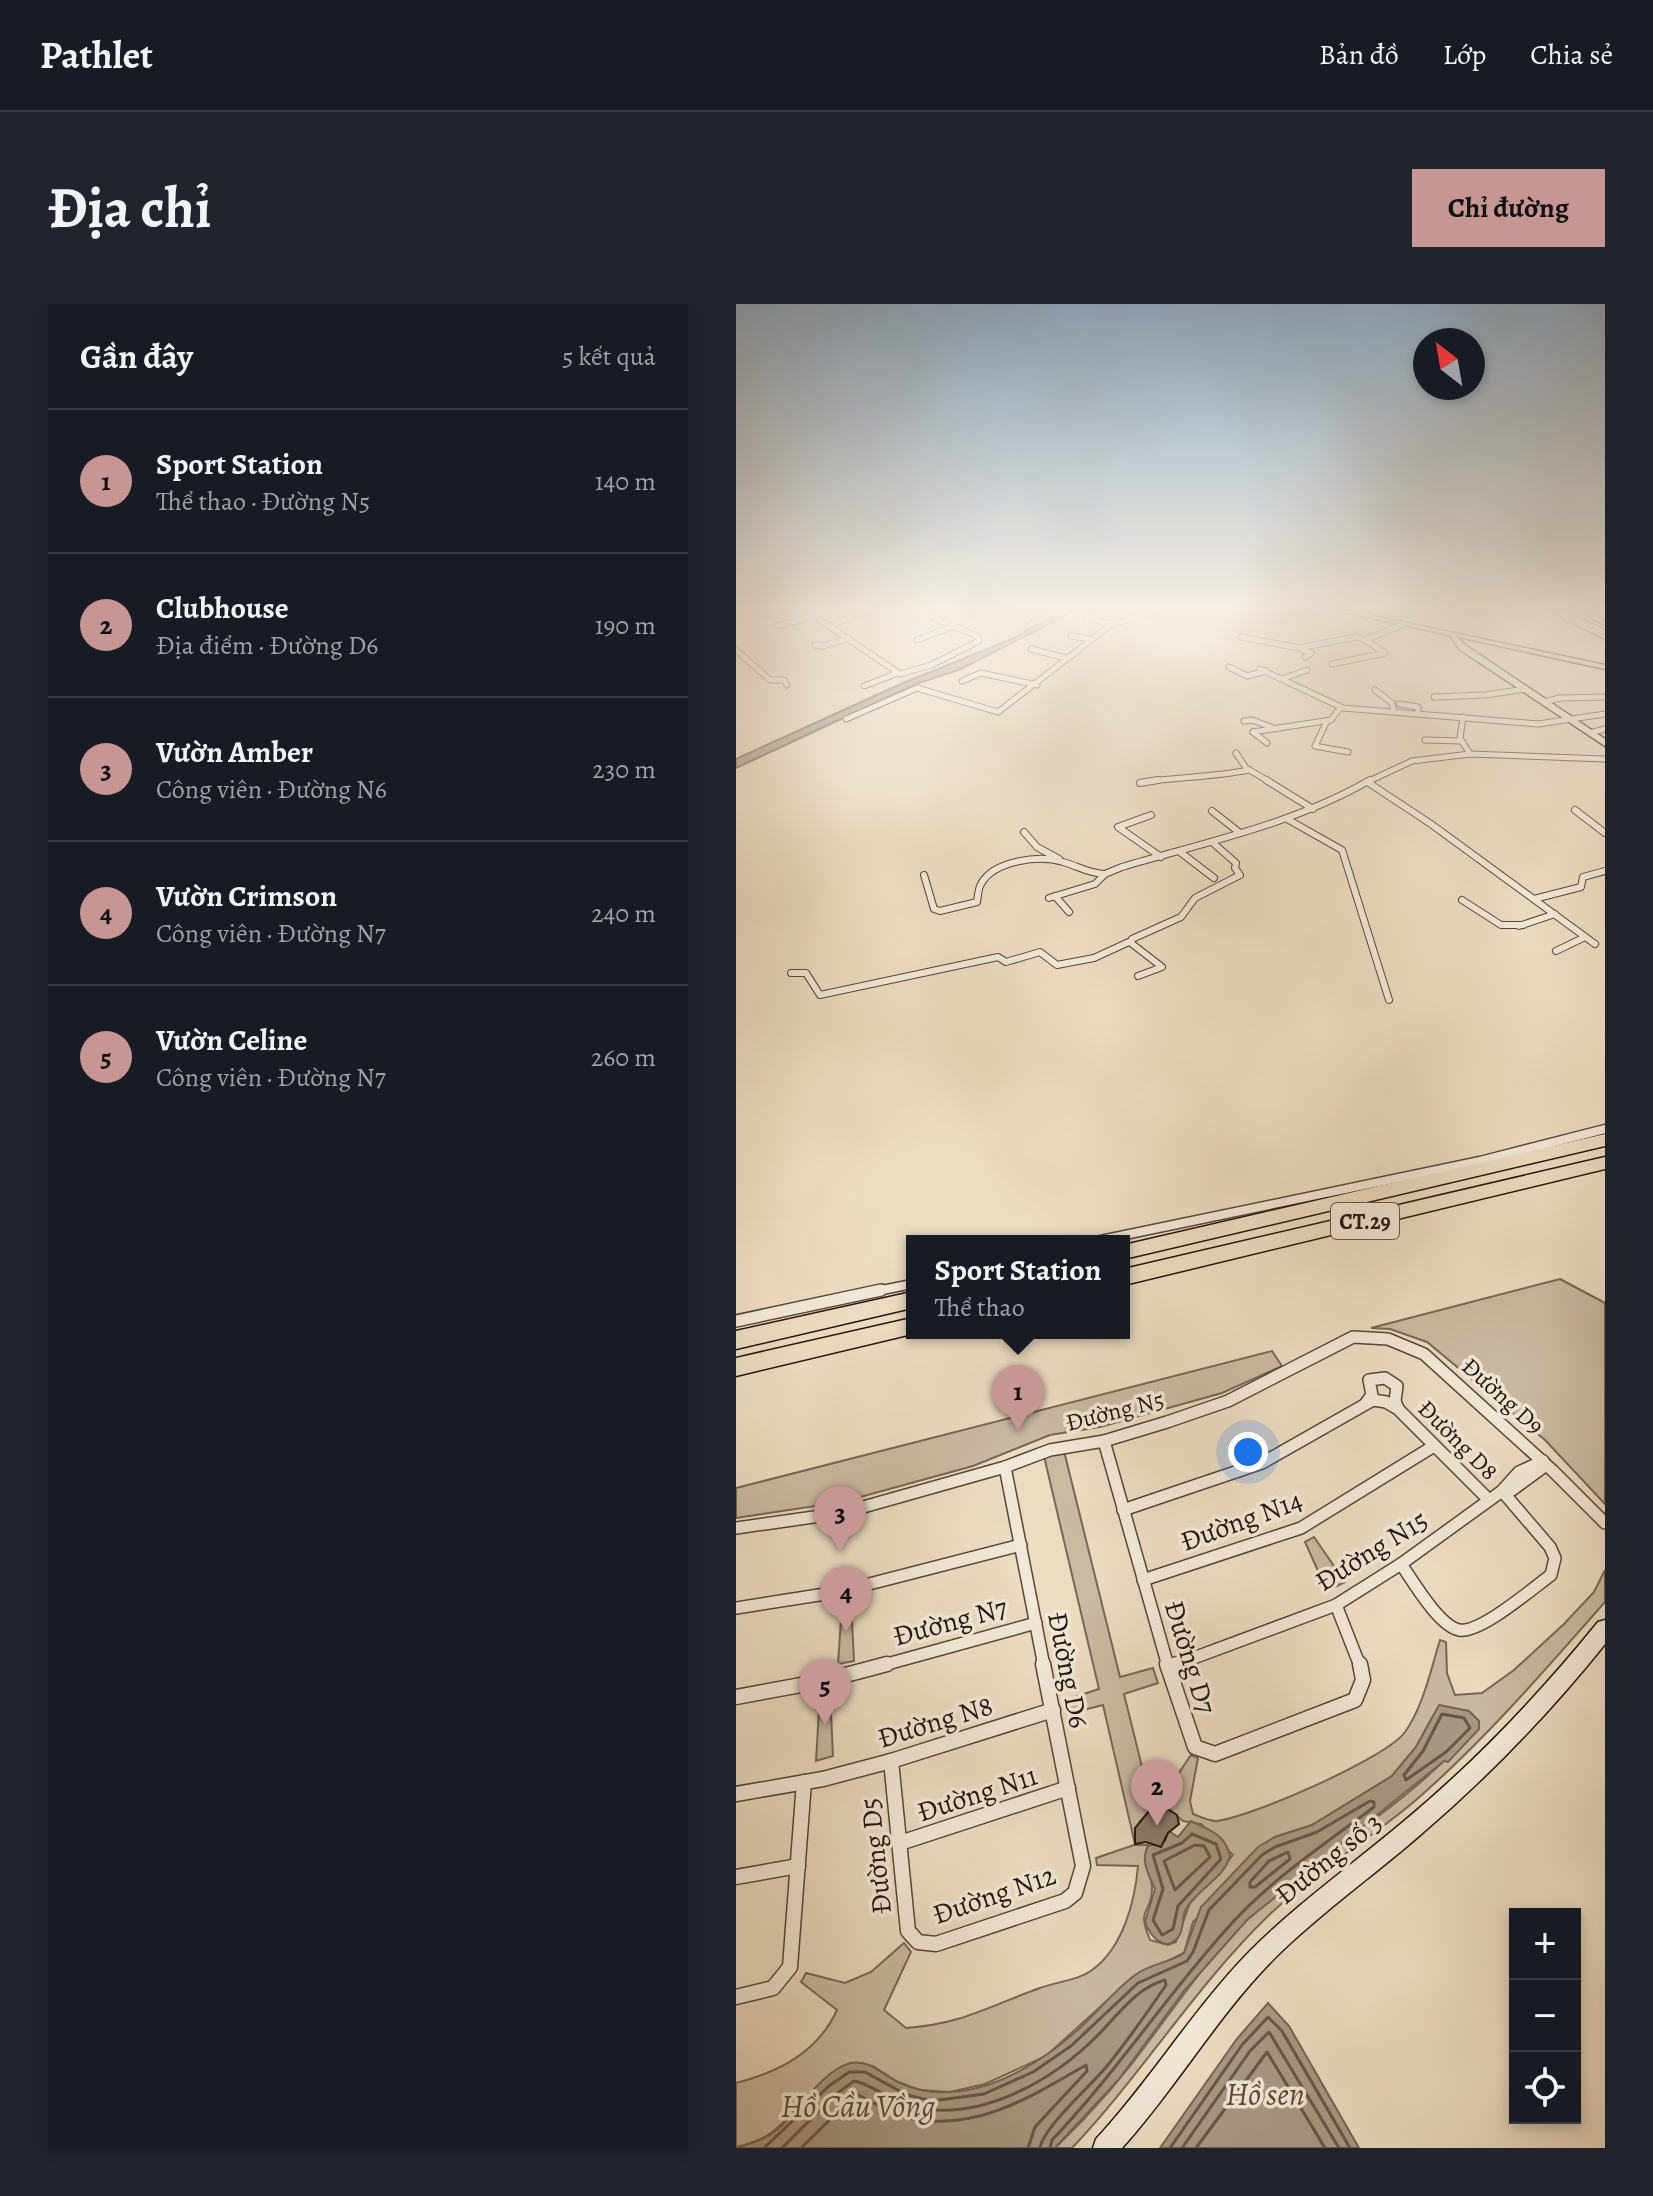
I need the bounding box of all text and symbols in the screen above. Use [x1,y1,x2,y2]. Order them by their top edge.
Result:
text: Pathlet [40,29,153,81]
text: Bản đồ [1319,36,1399,74]
text: Lớp [1443,36,1486,74]
text: Chia sẻ [1530,36,1613,74]
button: Chỉ đường [1412,169,1605,247]
text: Địa chỉ [48,170,211,246]
north arrow [1413,328,1485,400]
text: Gần đây [80,333,193,380]
text: 5 kết quả [562,339,656,374]
text: Sport Station [156,444,323,484]
text: 1 [101,464,111,499]
text: 140 m [595,464,656,499]
text: Thể thao · Đường N5 [156,484,370,519]
text: Clubhouse [156,588,289,628]
text: 2 [100,608,112,643]
text: 190 m [595,608,656,643]
text: Địa điểm · Đường D6 [156,628,378,663]
text: Vườn Amber [156,732,313,772]
text: 3 [100,752,112,787]
text: 230 m [592,752,656,787]
text: Công viên · Đường N6 [156,772,387,807]
text: Vườn Crimson [156,876,337,916]
text: 4 [100,896,112,931]
text: 240 m [591,896,656,931]
text: Công viên · Đường N7 [156,916,386,951]
text: Vườn Celine [156,1020,307,1060]
text: 5 [100,1040,112,1075]
text: 260 m [591,1040,656,1075]
text: Công viên · Đường N7 [156,1060,386,1095]
road number: CT.29 [1331,1203,1399,1239]
popup [906,1235,1130,1339]
text: Sport Station [935,1250,1101,1290]
text: Thể thao [935,1290,1025,1325]
street label: Đường D9 [1455,1350,1551,1442]
pin: 1 [992,1365,1044,1431]
street label: Đường N5 [1062,1383,1168,1439]
street label: Đường D8 [1411,1393,1505,1487]
your location [1228,1432,1268,1472]
street label: Đường N14 [1175,1481,1308,1561]
pin: 3 [814,1486,866,1552]
street label: Đường N15 [1308,1501,1435,1600]
pin: 4 [820,1566,872,1632]
street label: Đường N7 [889,1588,1012,1655]
street label: Đường D7 [1155,1596,1225,1719]
street label: Đường D6 [1038,1609,1098,1732]
pin: 5 [799,1659,851,1725]
street label: Đường N8 [873,1686,998,1757]
street label: Đường N11 [912,1757,1042,1831]
pin: 2 [1131,1760,1183,1826]
street label: Đường D5 [851,1796,901,1916]
street label: Đường số 3 [1267,1804,1390,1914]
street label: Đường N12 [928,1856,1061,1934]
map controls [1509,1908,1581,2124]
button: + [1509,1908,1581,1980]
button: − [1509,1980,1581,2052]
button: locate [1509,2052,1581,2124]
water label: Hồ sen [1225,2072,1305,2116]
water label: Hồ Cầu Vồng [781,2084,935,2128]

